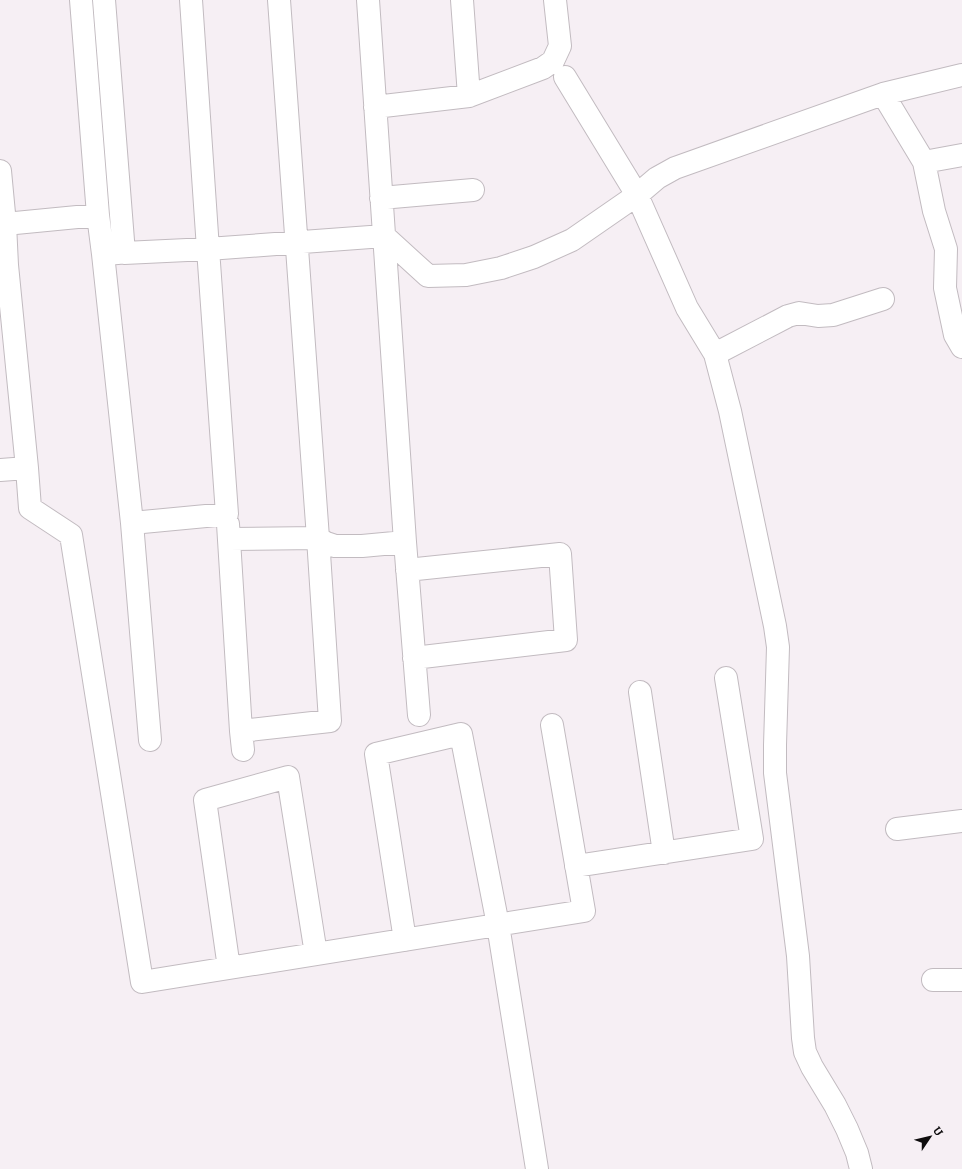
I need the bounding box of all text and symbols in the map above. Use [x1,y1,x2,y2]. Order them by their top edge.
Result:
north arrow [910,1117,950,1157]
text: U [930,1124,945,1139]

